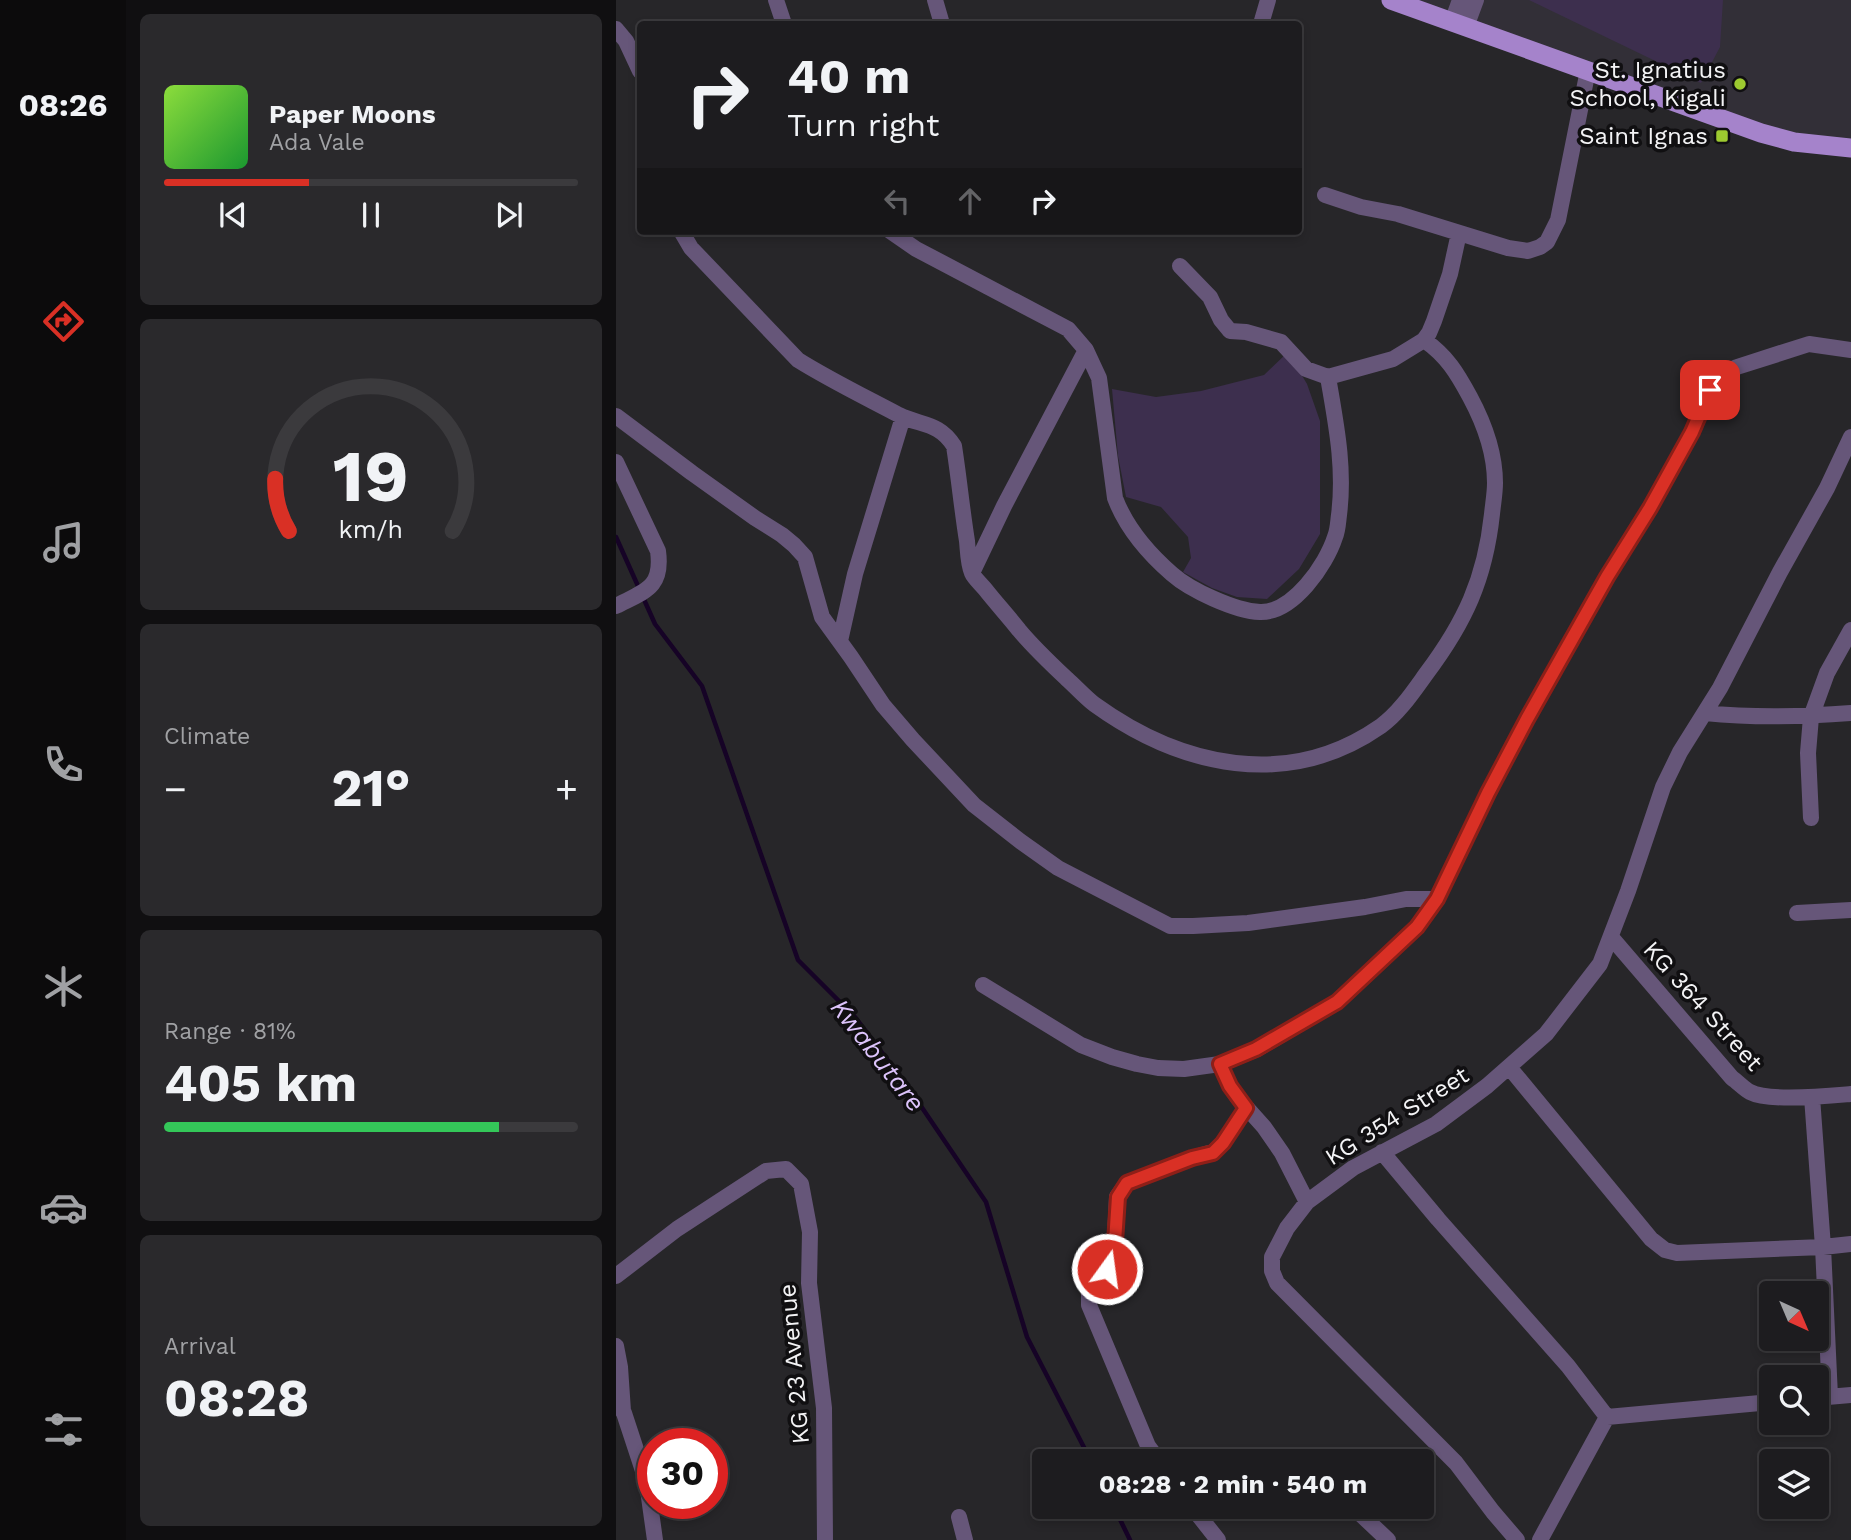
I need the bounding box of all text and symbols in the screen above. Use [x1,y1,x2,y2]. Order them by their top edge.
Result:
text: 40 m [787,47,910,105]
icon: right [672,49,763,140]
place label: St. Ignatius School, Kigali [1569,56,1726,112]
marker: St. Ignatius School, Kigali [1732,76,1748,92]
text: 08:26 [18,86,108,124]
text: Paper Moons [269,99,436,129]
text: Turn right [787,106,939,144]
place label: Saint Ignas [1579,122,1708,150]
marker: Saint Ignas [1714,128,1730,144]
text: Ada Vale [269,129,365,156]
icon: left [878,182,916,220]
icon: ahead [951,182,989,220]
icon: right [1024,182,1062,220]
icon: previous [214,196,252,234]
icon: pause [352,196,390,234]
icon: next [490,196,528,234]
icon: directions [39,297,88,346]
pin [1680,360,1740,420]
icon: arrive [1691,371,1729,409]
text: 19 [333,433,409,519]
text: km/h [339,515,403,544]
icon: music [39,518,88,567]
text: Climate [164,723,250,750]
icon: phone [39,740,88,789]
text: 21° [331,758,411,819]
text: − [164,767,187,811]
text: + [555,767,578,811]
street label: KG 364 Street [1638,936,1768,1076]
icon: climate [39,962,88,1011]
water label: Kwabutare [825,993,931,1117]
text: Range · 81% [164,1018,296,1045]
text: 405 km [164,1053,357,1114]
street label: KG 354 Street [1320,1061,1474,1171]
icon: car [39,1183,88,1232]
position arrow [1070,1232,1144,1306]
north arrow [1759,1281,1829,1351]
map controls [1759,1281,1829,1519]
street label: KG 23 Avenue [773,1283,815,1445]
text: Arrival [164,1333,236,1360]
button: search [1759,1365,1829,1435]
text: 08:28 [164,1368,309,1429]
icon: filters [39,1405,88,1454]
speed limit sign: 30 [637,1428,728,1519]
button: layers [1759,1449,1829,1519]
text: 08:28 · 2 min · 540 m [1099,1469,1367,1499]

